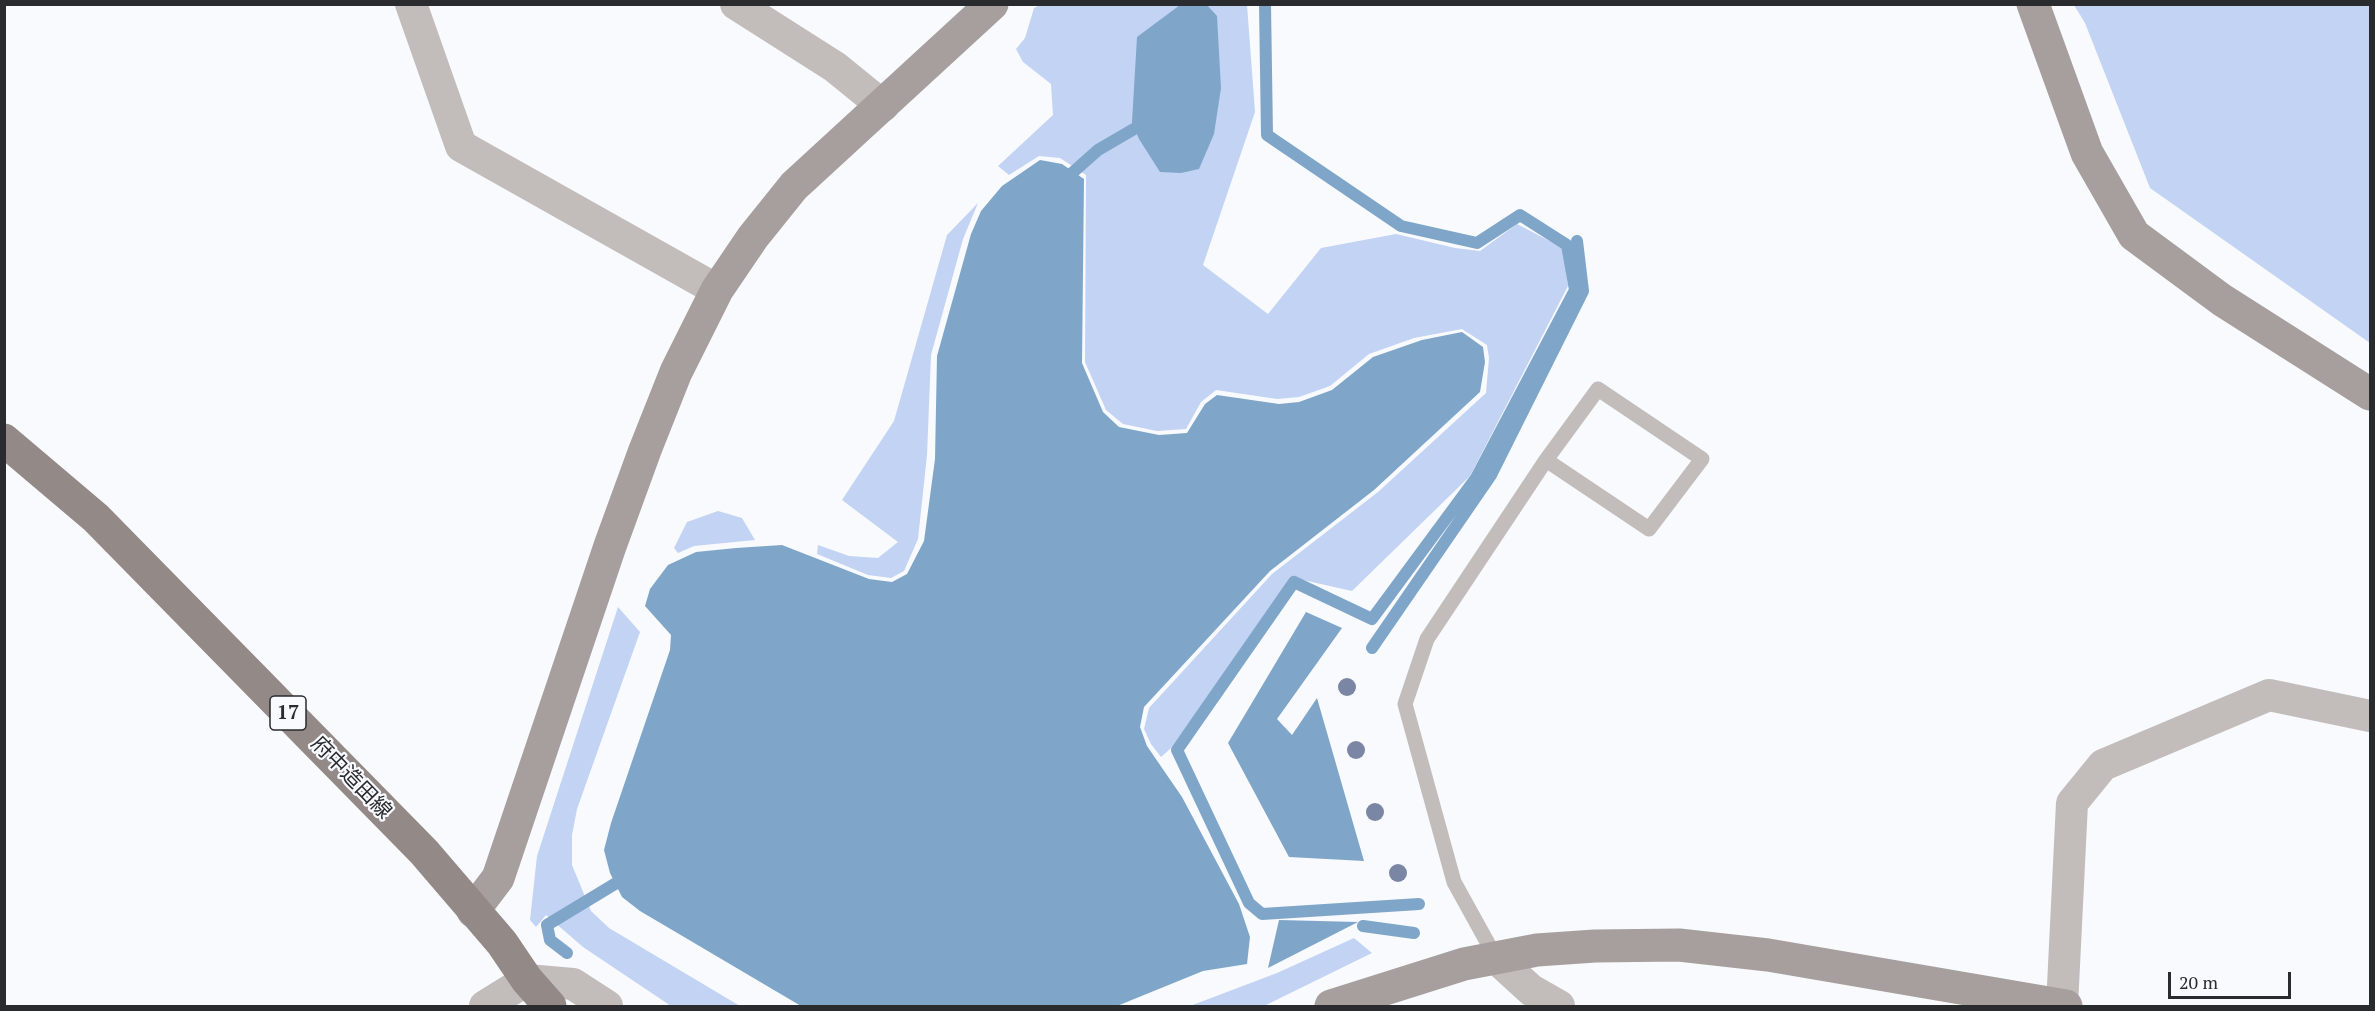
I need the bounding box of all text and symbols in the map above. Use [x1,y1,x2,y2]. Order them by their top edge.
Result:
road number: 17 [270,696,306,730]
street label: 府中造田線 [305,731,397,825]
scale bar [2171,960,2294,998]
text: 20 m [2179,970,2218,994]

